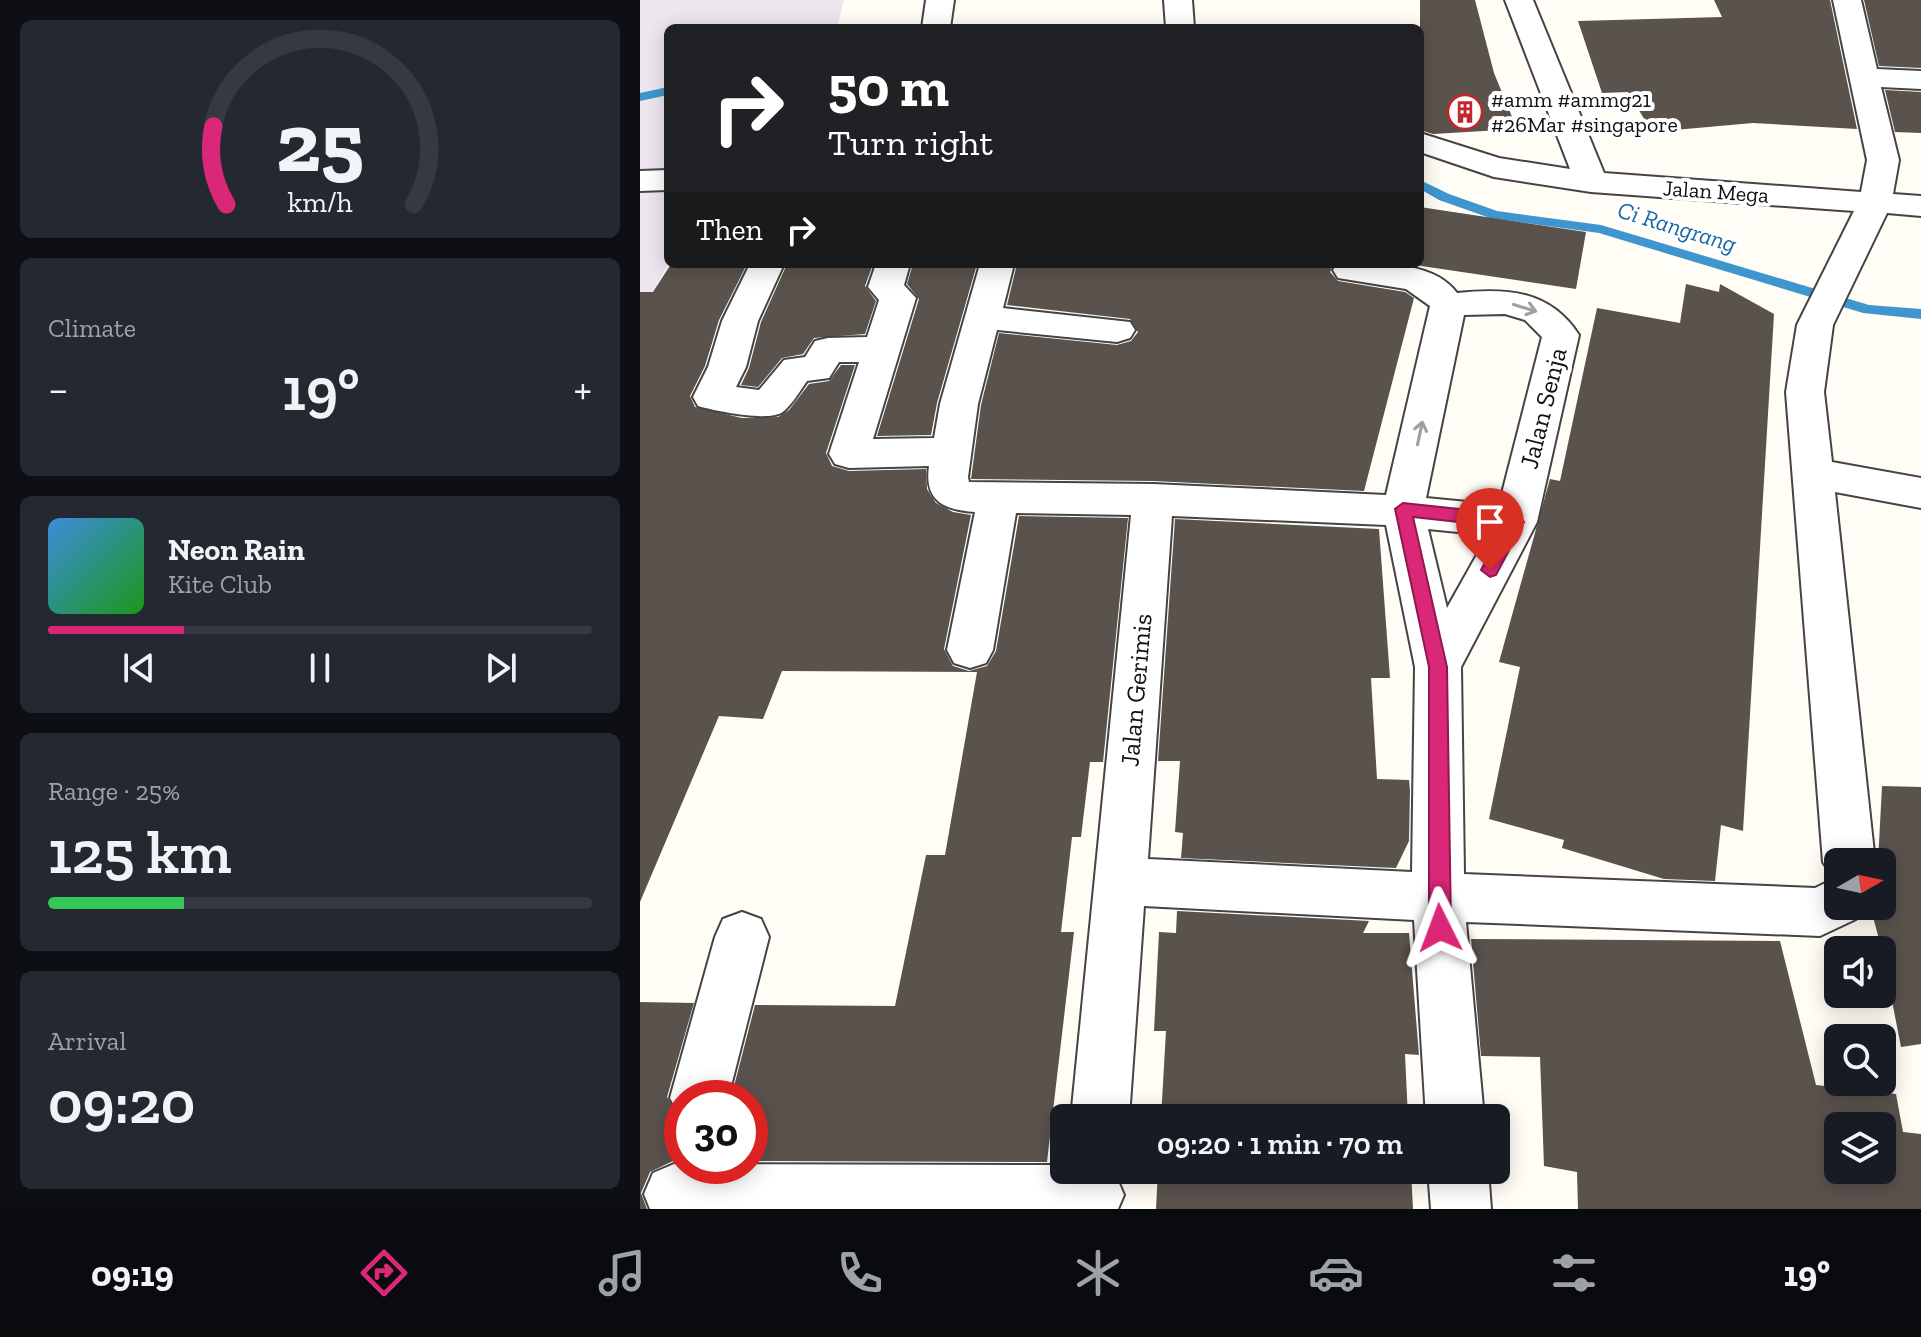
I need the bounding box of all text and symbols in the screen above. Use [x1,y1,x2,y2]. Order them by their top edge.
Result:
text: 50 m [828,53,949,120]
icon: right [696,56,800,160]
place label: #amm #ammg21 #26Mar #singapore [1491,86,1678,138]
text: 25 [276,91,364,191]
building icon: #amm #ammg21 #26Mar #singapore [1446,93,1484,131]
text: Turn right [828,121,993,164]
street label: Jalan Mega [1662,174,1770,209]
text: km/h [287,185,353,219]
water label: Ci Rangrang [1614,195,1741,259]
icon: right [779,208,823,252]
text: Then [696,212,763,248]
one-way arrow [1511,301,1537,316]
text: Climate [48,312,136,344]
street label: Jalan Senja [1512,344,1574,472]
text: 19° [282,353,360,425]
text: − [48,362,69,415]
text: + [573,362,592,415]
one-way arrow [1413,421,1428,447]
pin [1456,488,1524,570]
icon: arrive [1468,500,1512,544]
text: Neon Rain [168,532,305,568]
text: Kite Club [168,568,272,600]
street label: Jalan Gerimis [1113,612,1159,768]
icon: previous [117,646,161,690]
icon: pause [298,646,342,690]
icon: next [479,646,523,690]
text: Range · 25% [48,775,180,807]
text: 125 km [48,816,231,888]
north arrow [1824,848,1896,920]
map controls [1824,848,1896,1184]
position arrow [1398,886,1482,970]
button: sound [1824,936,1896,1008]
button: search [1824,1024,1896,1096]
text: Arrival [48,1025,126,1057]
text: 09:20 [48,1066,195,1138]
speed limit sign: 30 [664,1080,768,1184]
button: layers [1824,1112,1896,1184]
text: 09:20 · 1 min · 70 m [1157,1126,1403,1162]
icon: directions [356,1245,412,1301]
icon: music [594,1245,650,1301]
icon: phone [832,1245,888,1301]
icon: climate [1070,1245,1126,1301]
icon: car [1308,1245,1364,1301]
icon: filters [1546,1245,1602,1301]
text: 09:19 [91,1252,174,1295]
text: 19° [1784,1252,1830,1295]

